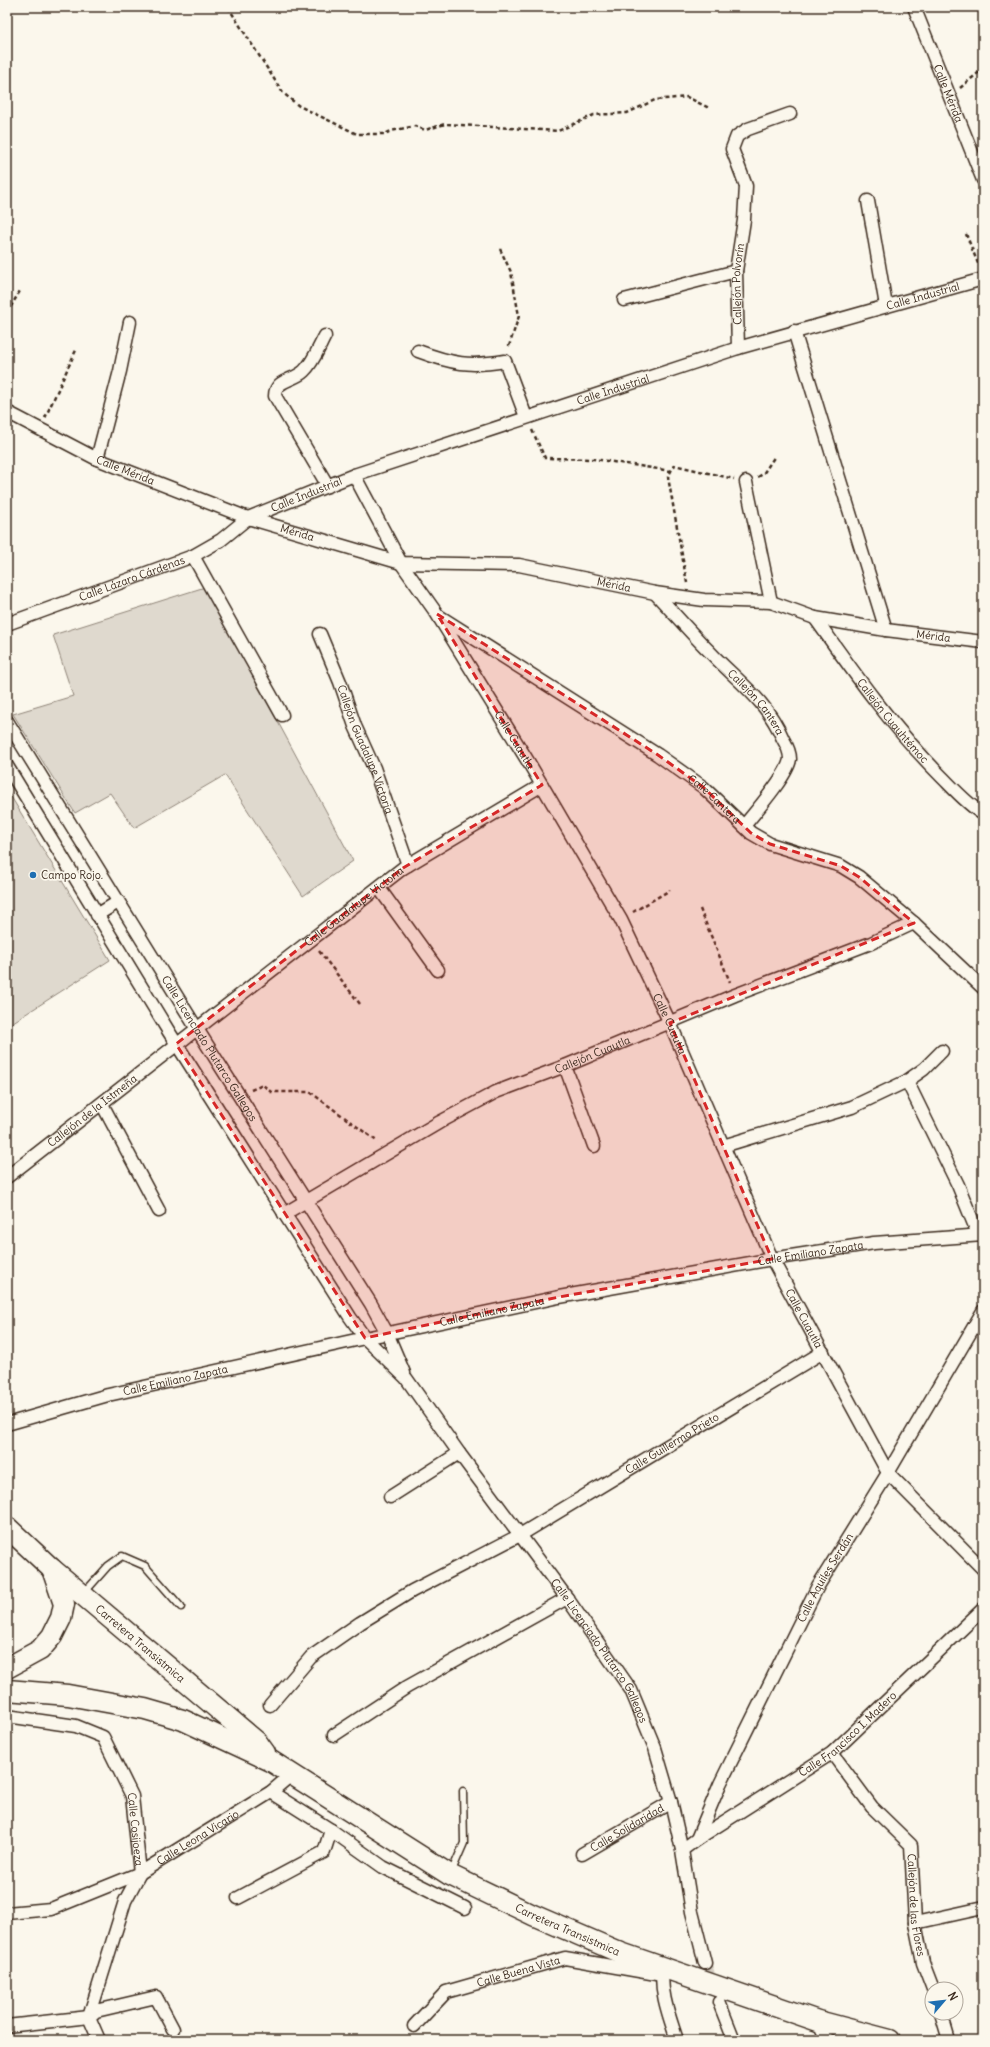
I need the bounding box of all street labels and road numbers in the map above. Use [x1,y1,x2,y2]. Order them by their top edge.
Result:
street label: Calle Mérida [931,62,966,125]
street label: Callejón Polvorín [729,242,747,325]
street label: Calle Industrial [885,279,961,313]
street label: Calle Industrial [575,371,651,408]
street label: Calle Mérida [94,452,157,488]
street label: Calle Industrial [269,474,344,515]
street label: Mérida [279,521,316,544]
street label: Calle Lázaro Cárdenas [77,553,187,604]
street label: Mérida [596,574,632,595]
street label: Mérida [915,627,951,645]
street label: Callejón Cantera [725,666,787,737]
street label: Callejón Cuauhtémoc [854,676,932,766]
street label: Callejón Guadalupe Victoria [334,683,396,816]
street label: Calle Cuautla [491,708,538,771]
street label: Calle Cantera [685,771,744,827]
street label: Calle Guadalupe Victoria [301,863,406,949]
street label: Calle Licenciado Plutarco Gallegos [159,973,261,1124]
street label: Calle Cuautla [650,991,690,1056]
street label: Callejón Cuautla [553,1033,632,1076]
street label: Callejón de la Istmeña [44,1071,140,1150]
street label: Calle Emiliano Zapata [757,1238,864,1268]
street label: Calle Cuautla [782,1286,826,1351]
street label: Calle Emiliano Zapata [438,1293,546,1329]
street label: Calle Emiliano Zapata [122,1362,229,1398]
street label: Calle Guillermo Prieto [623,1410,721,1477]
street label: Calle Aquiles Serdán [794,1530,856,1624]
street label: Calle Licenciado Plutarco Gallegos [548,1576,651,1725]
street label: Carretera Transistmica [93,1602,188,1685]
street label: Calle Francisco I. Madero [796,1688,899,1780]
street label: Calle Cosijoeza [125,1792,146,1867]
street label: Calle Solidaridad [587,1800,667,1855]
street label: Calle Leona Vicario [154,1807,241,1868]
street label: Callejón de las Flores [904,1853,929,1958]
street label: Carretera Transistmica [513,1900,622,1959]
street label: Calle Buena Vista [475,1953,562,1990]

